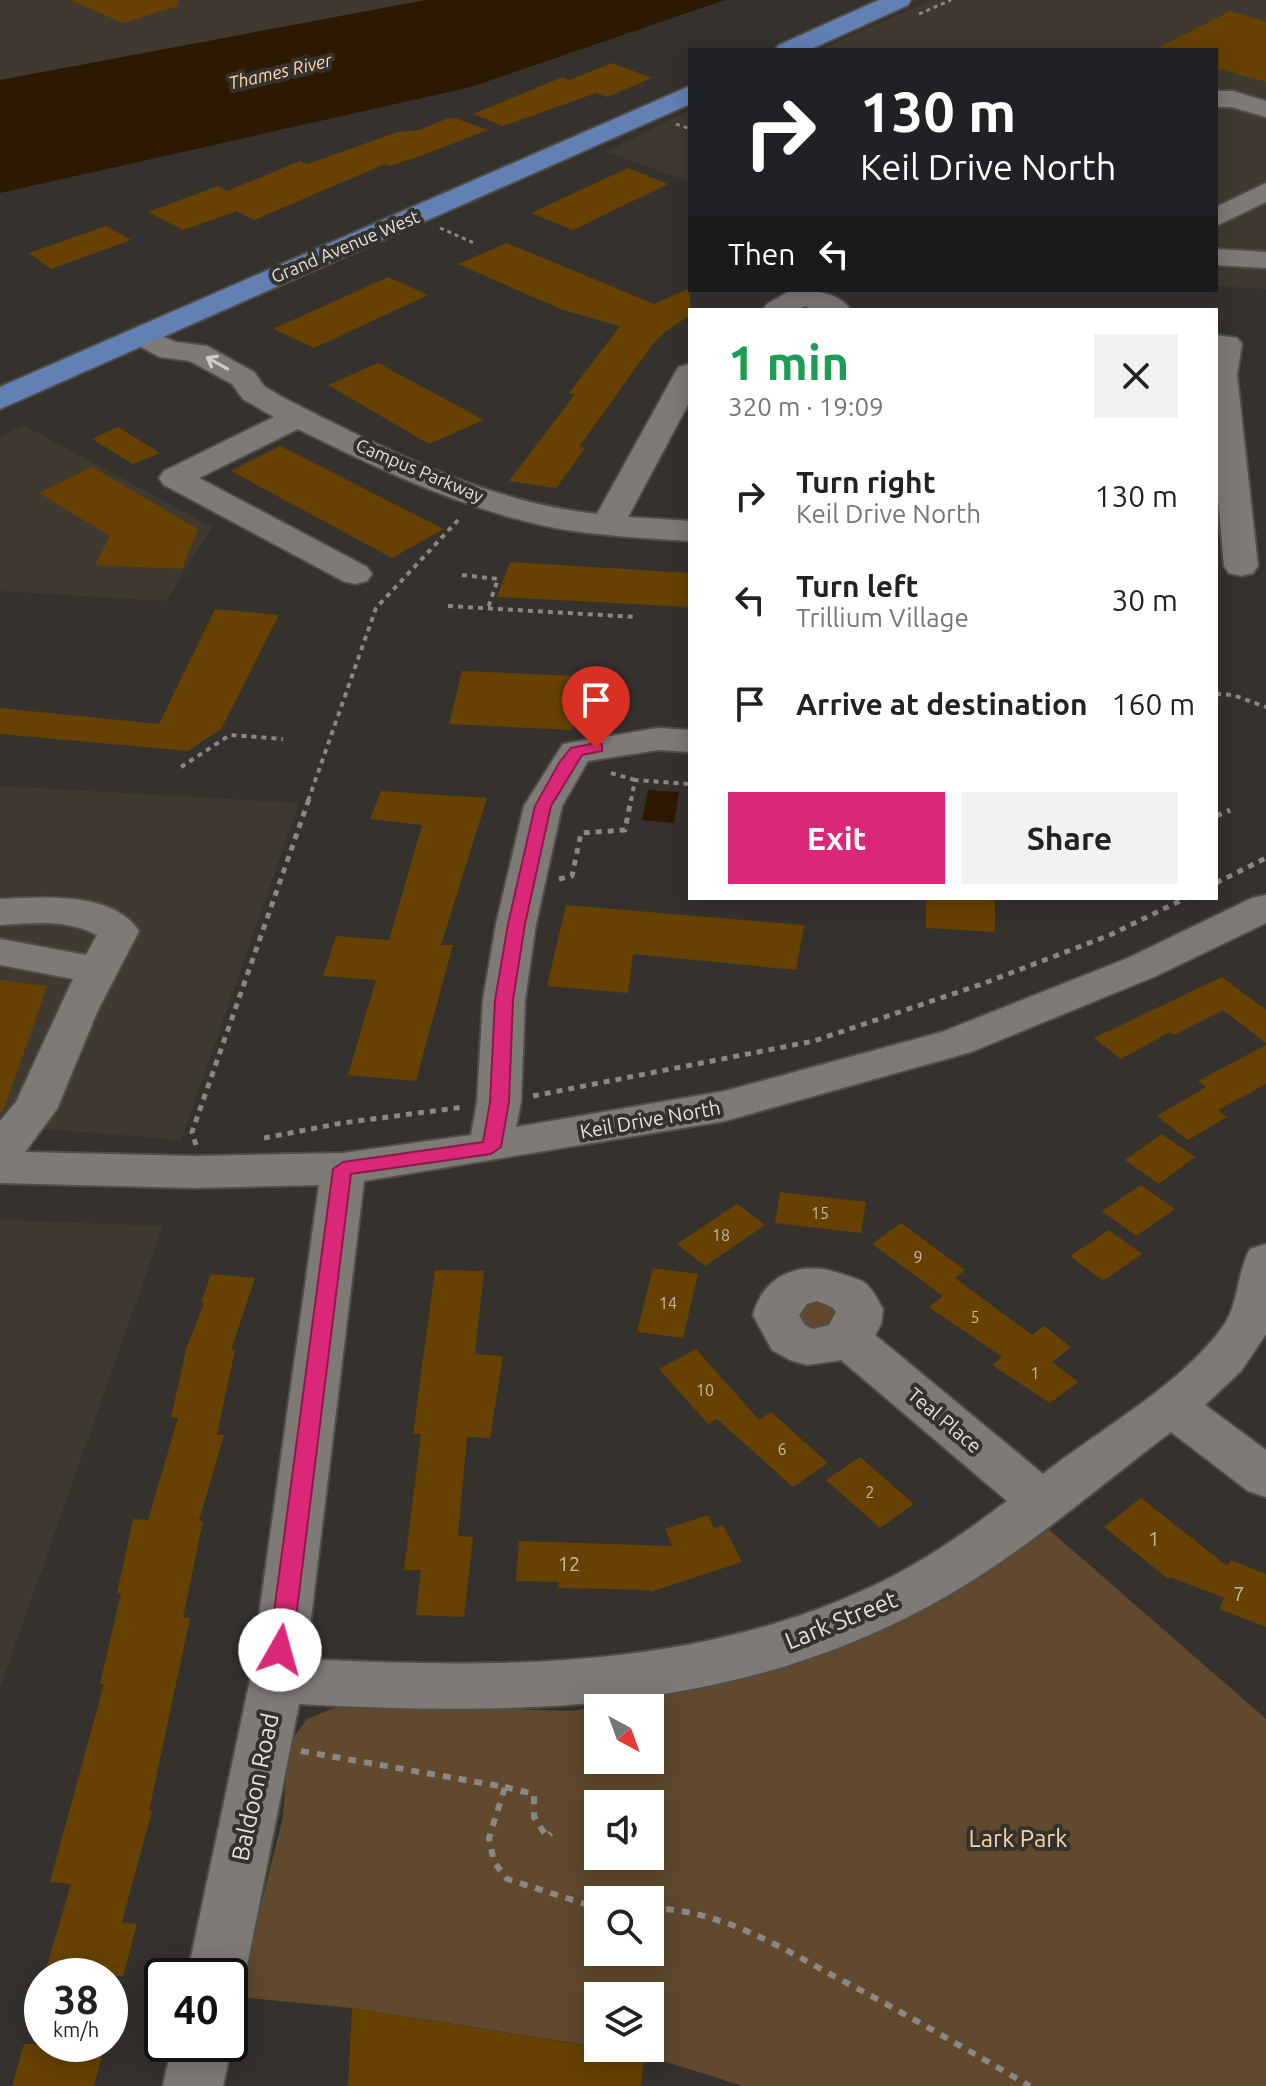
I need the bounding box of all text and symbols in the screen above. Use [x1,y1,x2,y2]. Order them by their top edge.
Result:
water label: Thames River [226,49,335,93]
icon: right [728,80,832,184]
text: 130 m [860,80,1016,143]
text: Keil Drive North [860,146,1116,187]
street label: Grand Avenue West [268,206,422,286]
icon: left [812,232,856,276]
text: Then [728,237,796,271]
button: close [1094,334,1178,418]
text: 1 min [728,335,849,389]
one-way arrow [205,355,229,371]
text: 320 m · 19:09 [728,392,884,421]
street label: Campus Parkway [353,434,487,506]
text: Turn right [796,465,936,499]
icon: right [728,474,772,518]
text: 130 m [1094,479,1178,513]
text: Keil Drive North [796,499,981,528]
text: Turn left [796,569,918,603]
icon: left [728,578,772,622]
text: 30 m [1111,583,1178,617]
text: Trillium Village [796,603,969,632]
pin [562,666,630,748]
icon: arrive [574,678,618,722]
icon: arrive [728,682,772,726]
text: Arrive at destination [796,687,1088,721]
text: 160 m [1112,687,1195,721]
button: Exit [728,792,945,884]
button: Share [961,792,1178,884]
street label: Keil Drive North [578,1095,722,1143]
house number: 15 [811,1204,829,1222]
house number: 18 [712,1226,730,1244]
house number: 9 [913,1248,923,1266]
house number: 14 [659,1294,677,1312]
house number: 5 [970,1308,980,1326]
house number: 1 [1030,1364,1040,1382]
house number: 10 [696,1381,714,1399]
street label: Teal Place [903,1383,987,1457]
house number: 6 [777,1440,787,1458]
house number: 2 [865,1483,875,1501]
house number: 1 [1148,1527,1160,1550]
house number: 12 [558,1552,580,1575]
house number: 7 [1233,1582,1245,1605]
street label: Lark Street [781,1585,901,1655]
position arrow [238,1608,322,1692]
north arrow [584,1694,664,1774]
map controls [584,1694,664,2062]
street label: Baldoon Road [226,1711,284,1863]
button: sound [584,1790,664,1870]
park label: Lark Park [969,1825,1067,1852]
button: search [584,1886,664,1966]
speed limit sign: 40 [144,1958,248,2062]
text: 38 [53,1977,99,2022]
button: layers [584,1982,664,2062]
text: km/h [53,2018,99,2041]

